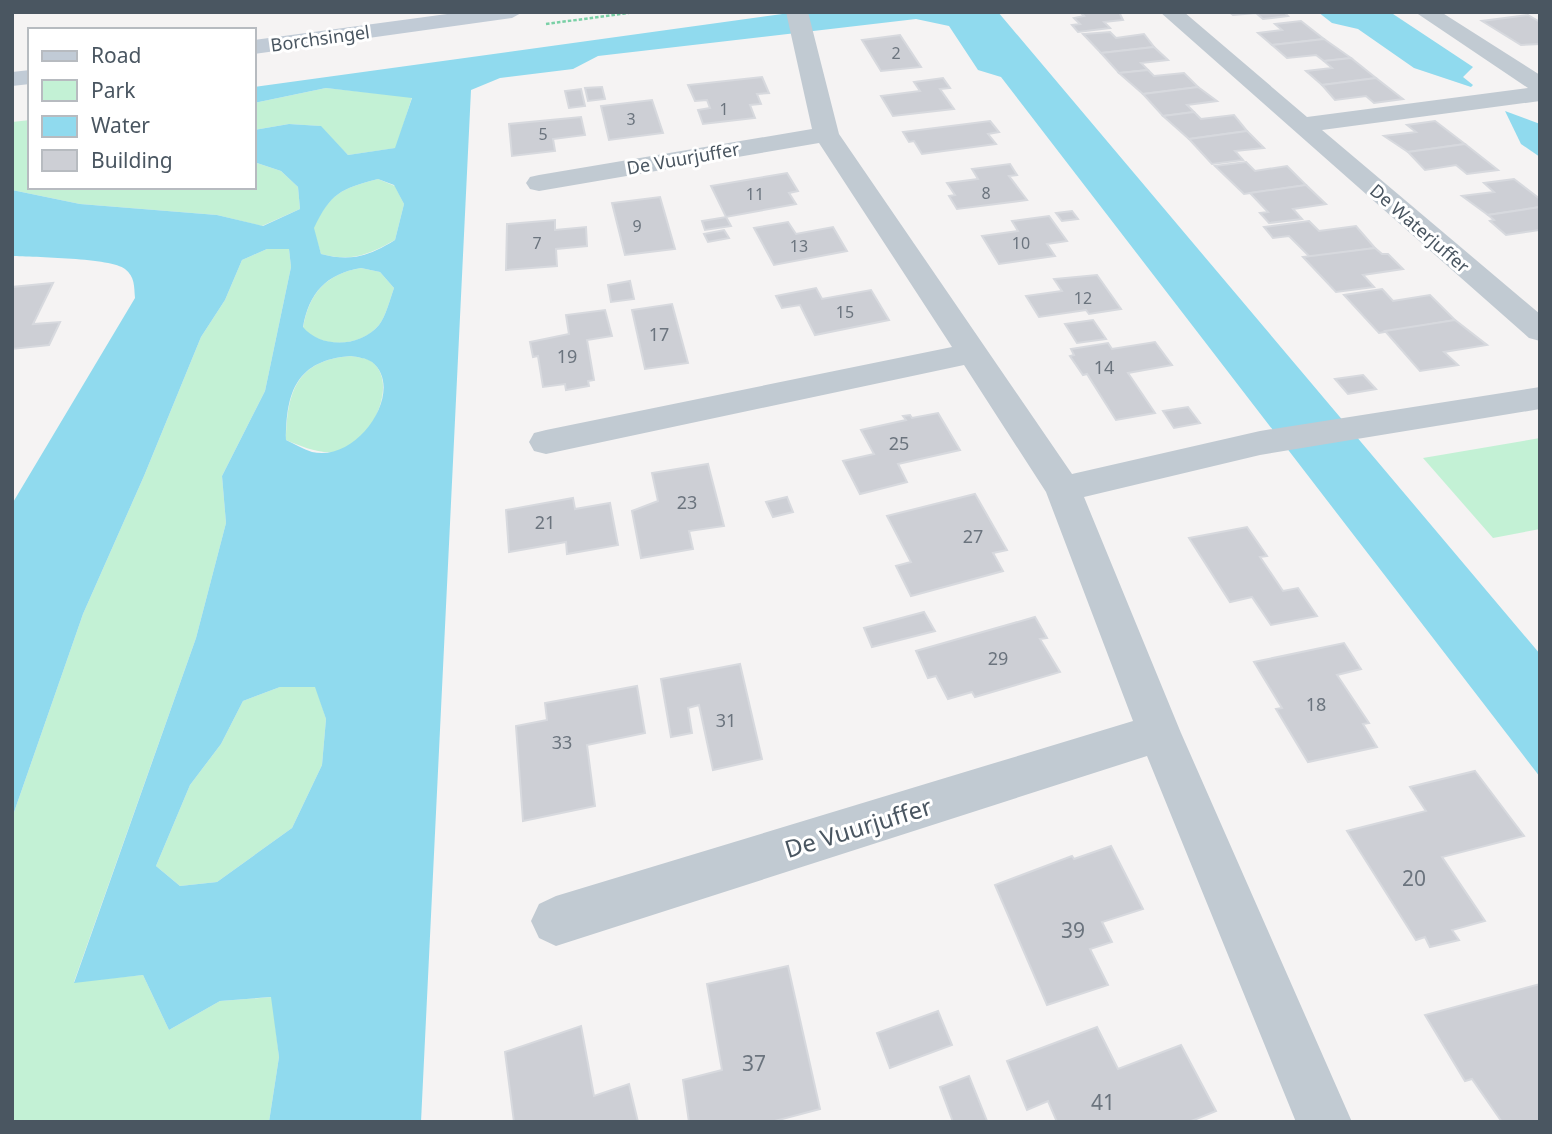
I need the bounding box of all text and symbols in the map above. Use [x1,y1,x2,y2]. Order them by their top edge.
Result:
street label: Borchsingel [269,19,371,57]
legend [28,28,256,189]
text: Road [91,41,141,69]
house number: 2 [891,42,901,64]
text: Park [91,76,136,104]
house number: 1 [719,98,729,120]
house number: 3 [626,108,636,130]
text: Water [91,111,150,139]
house number: 5 [538,123,548,145]
street label: De Vuurjuffer [625,136,742,180]
text: Building [91,146,173,174]
street label: De Waterjuffer [1365,178,1475,278]
house number: 8 [981,182,991,204]
house number: 11 [746,183,764,205]
house number: 9 [632,215,642,237]
house number: 7 [532,232,542,254]
house number: 10 [1012,232,1030,254]
house number: 13 [790,235,808,257]
house number: 12 [1074,287,1092,309]
house number: 15 [836,301,854,323]
house number: 17 [649,322,669,346]
house number: 19 [557,344,577,368]
house number: 14 [1094,355,1114,379]
house number: 25 [889,431,909,455]
house number: 23 [677,490,697,514]
house number: 21 [535,510,555,534]
house number: 27 [963,524,983,548]
house number: 29 [988,646,1008,670]
house number: 18 [1306,692,1326,716]
house number: 31 [716,708,736,732]
house number: 33 [552,730,572,754]
street label: De Vuurjuffer [780,789,936,865]
house number: 20 [1402,864,1426,892]
house number: 39 [1061,916,1085,944]
house number: 37 [742,1049,766,1077]
house number: 41 [1091,1088,1115,1116]

